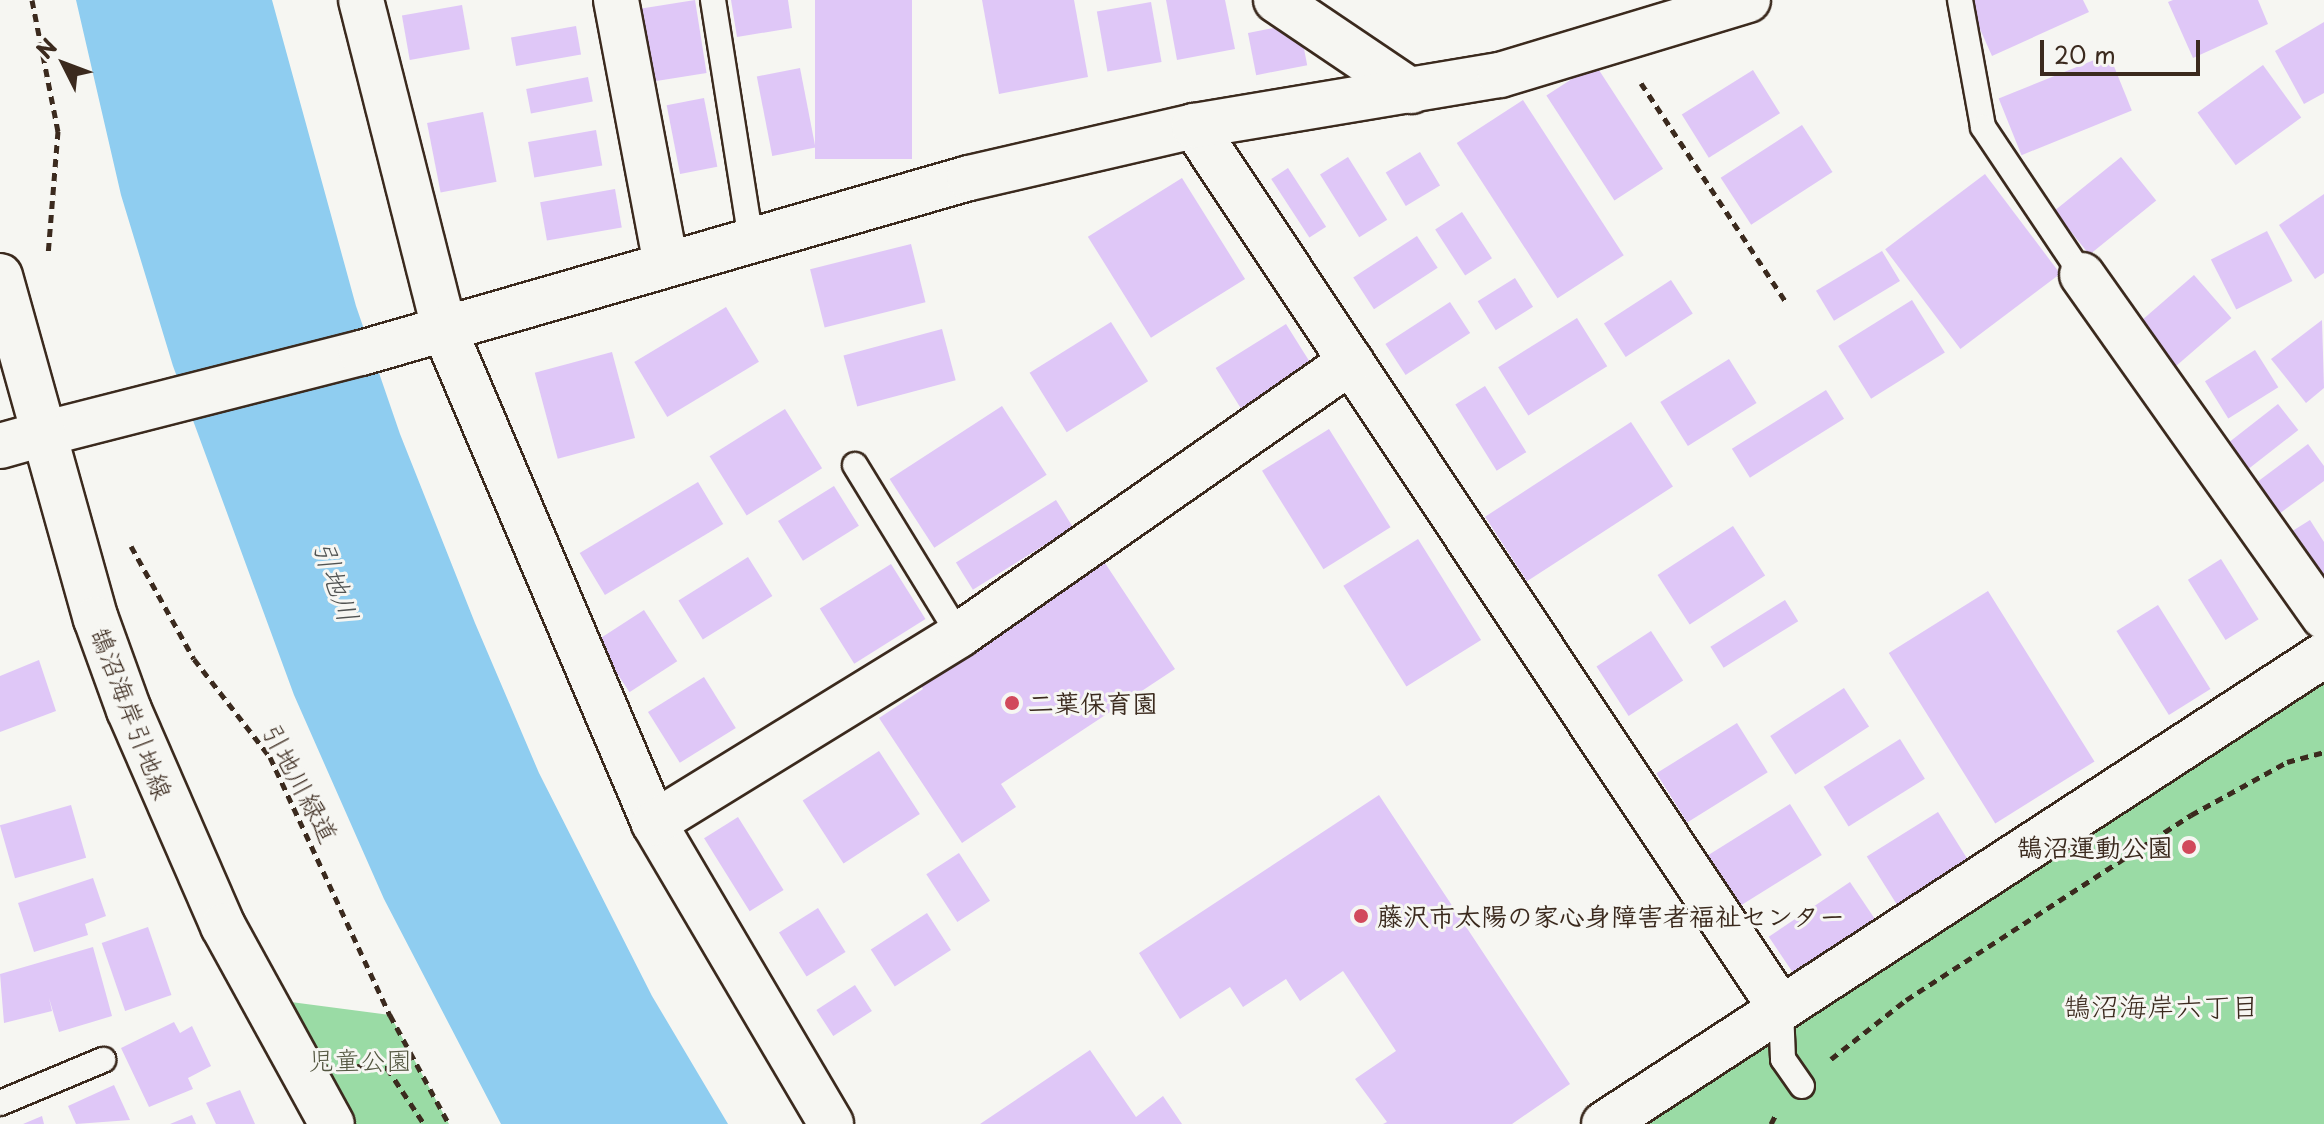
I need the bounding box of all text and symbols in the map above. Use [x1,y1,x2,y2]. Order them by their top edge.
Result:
north arrow [24,24,104,104]
scale bar [2044,24,2204,74]
text: N [28,30,64,65]
text: 20 m [2054,36,2116,72]
water label: 引地川 [307,536,367,626]
street label: 鵠沼海岸引地線 [85,622,179,804]
place label: 二葉保育園 [1028,687,1158,719]
marker: 二葉保育園 [1003,694,1021,712]
street label: 引地川緑道 [257,718,345,848]
place label: 鵠沼運動公園 [2017,831,2173,863]
marker: 鵠沼運動公園 [2180,838,2198,856]
place label: 藤沢市太陽の家心身障害者福祉センター [1377,900,1845,932]
marker: 藤沢市太陽の家心身障害者福祉センター [1352,907,1370,925]
district label: 鵠沼海岸六丁目 [2063,989,2259,1023]
park label: 児童公園 [308,1044,412,1076]

